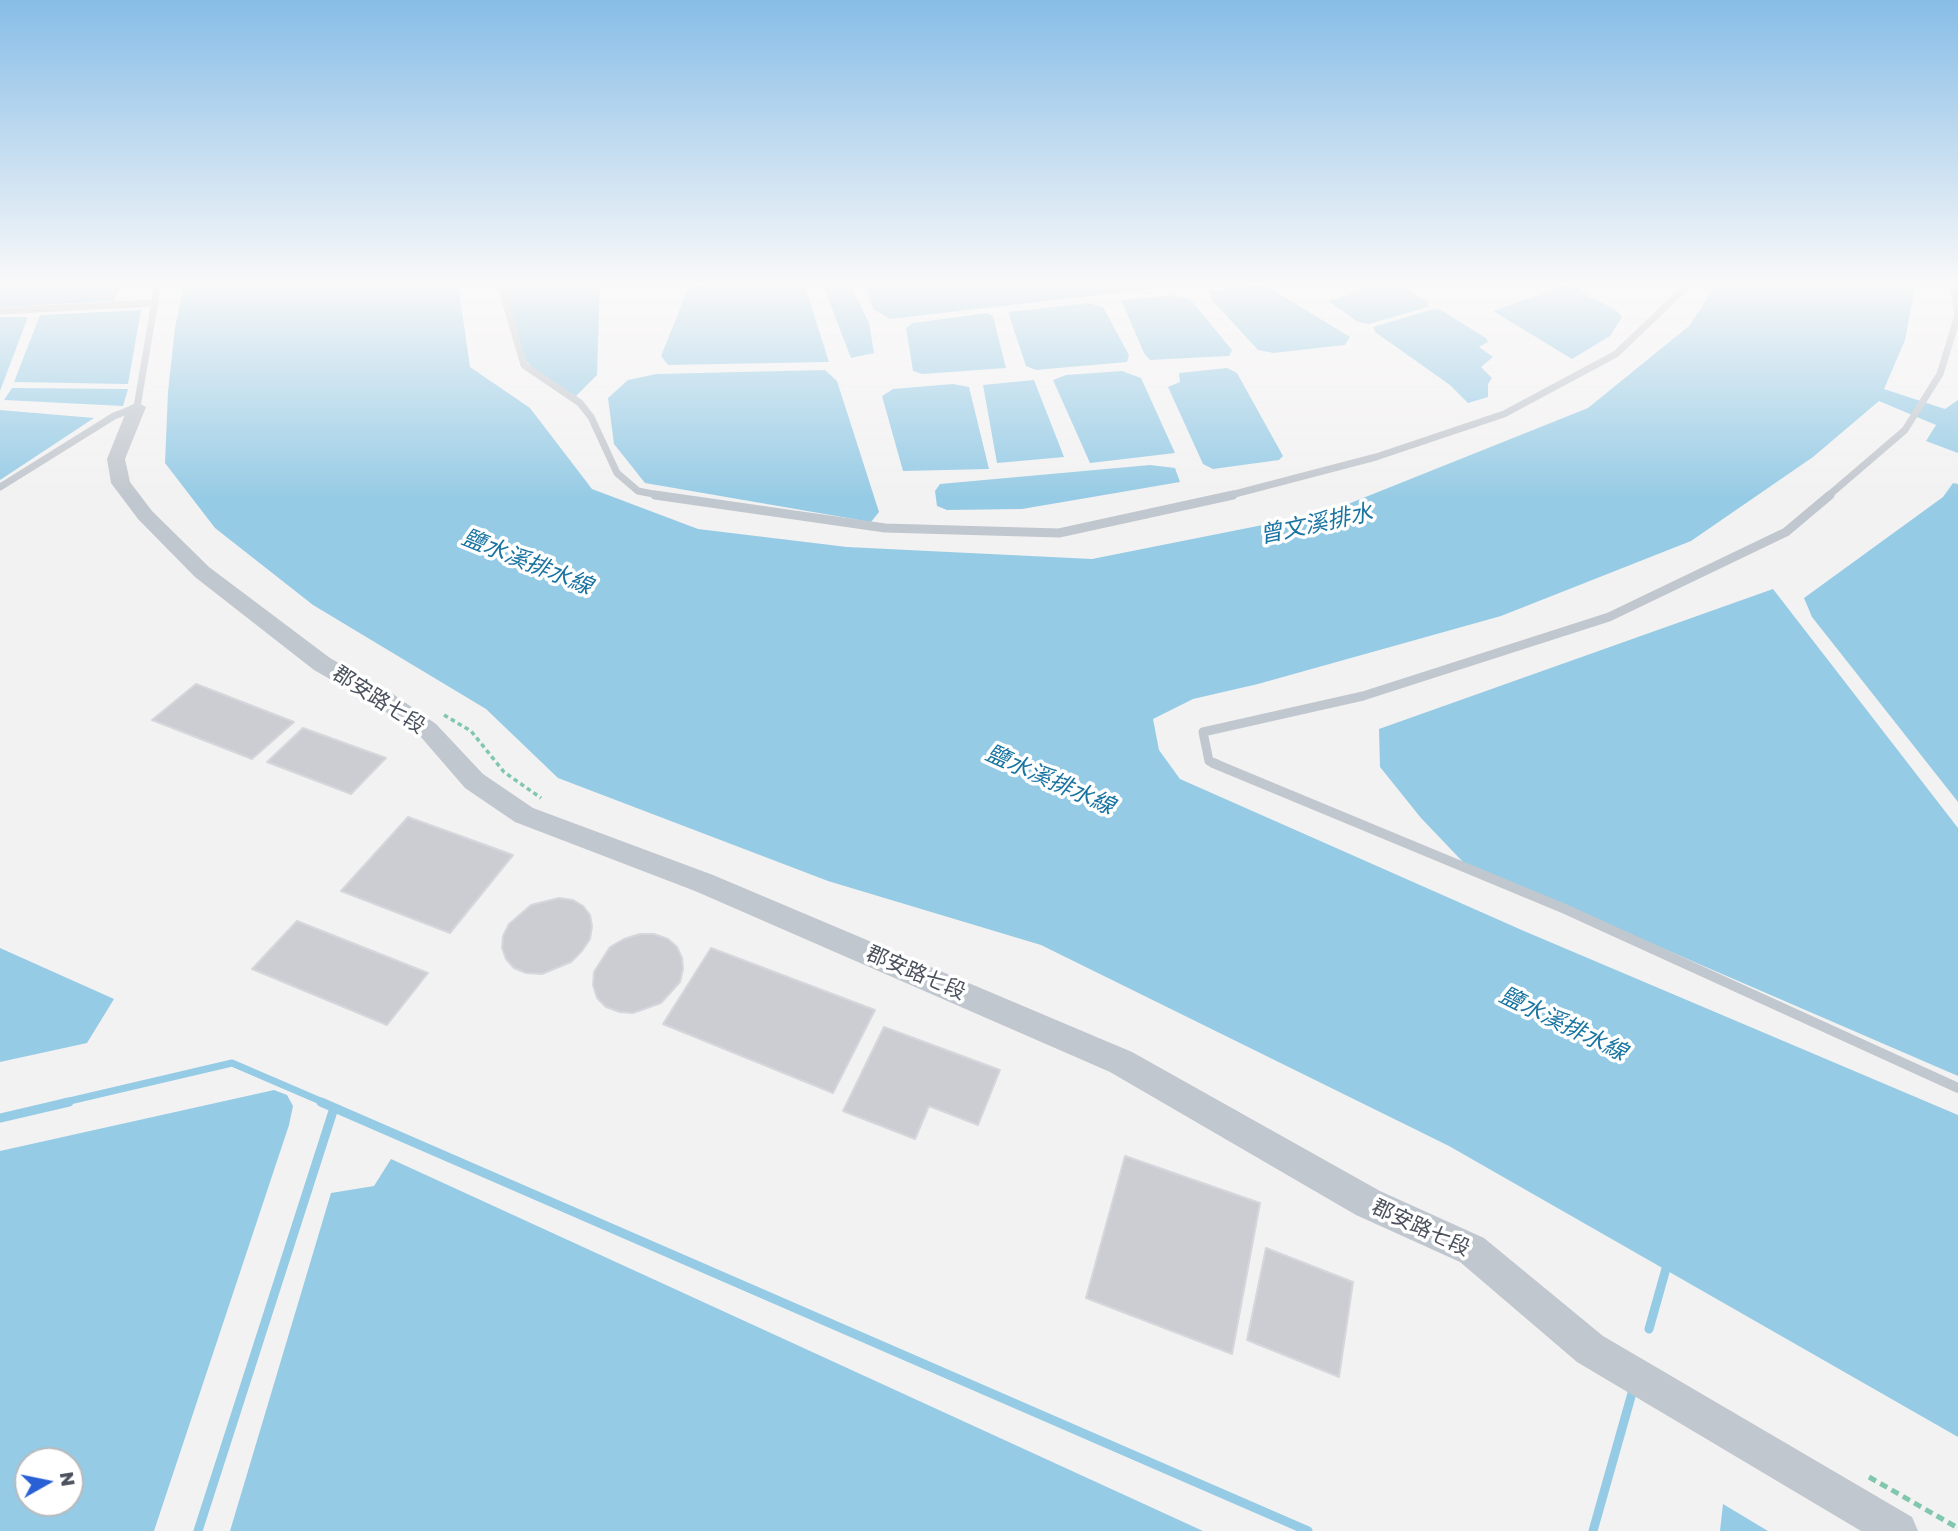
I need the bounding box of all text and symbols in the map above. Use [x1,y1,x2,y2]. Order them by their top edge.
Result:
water label: 曾文溪排水 [1257,499,1375,549]
water label: 鹽水溪排水線 [458,523,596,601]
street label: 郡安路七段 [328,661,430,739]
water label: 鹽水溪排水線 [981,739,1119,821]
street label: 郡安路七段 [863,941,969,1005]
water label: 鹽水溪排水線 [1495,981,1631,1067]
street label: 郡安路七段 [1368,1194,1474,1262]
north arrow [14,1447,84,1517]
text: N [56,1470,81,1488]

